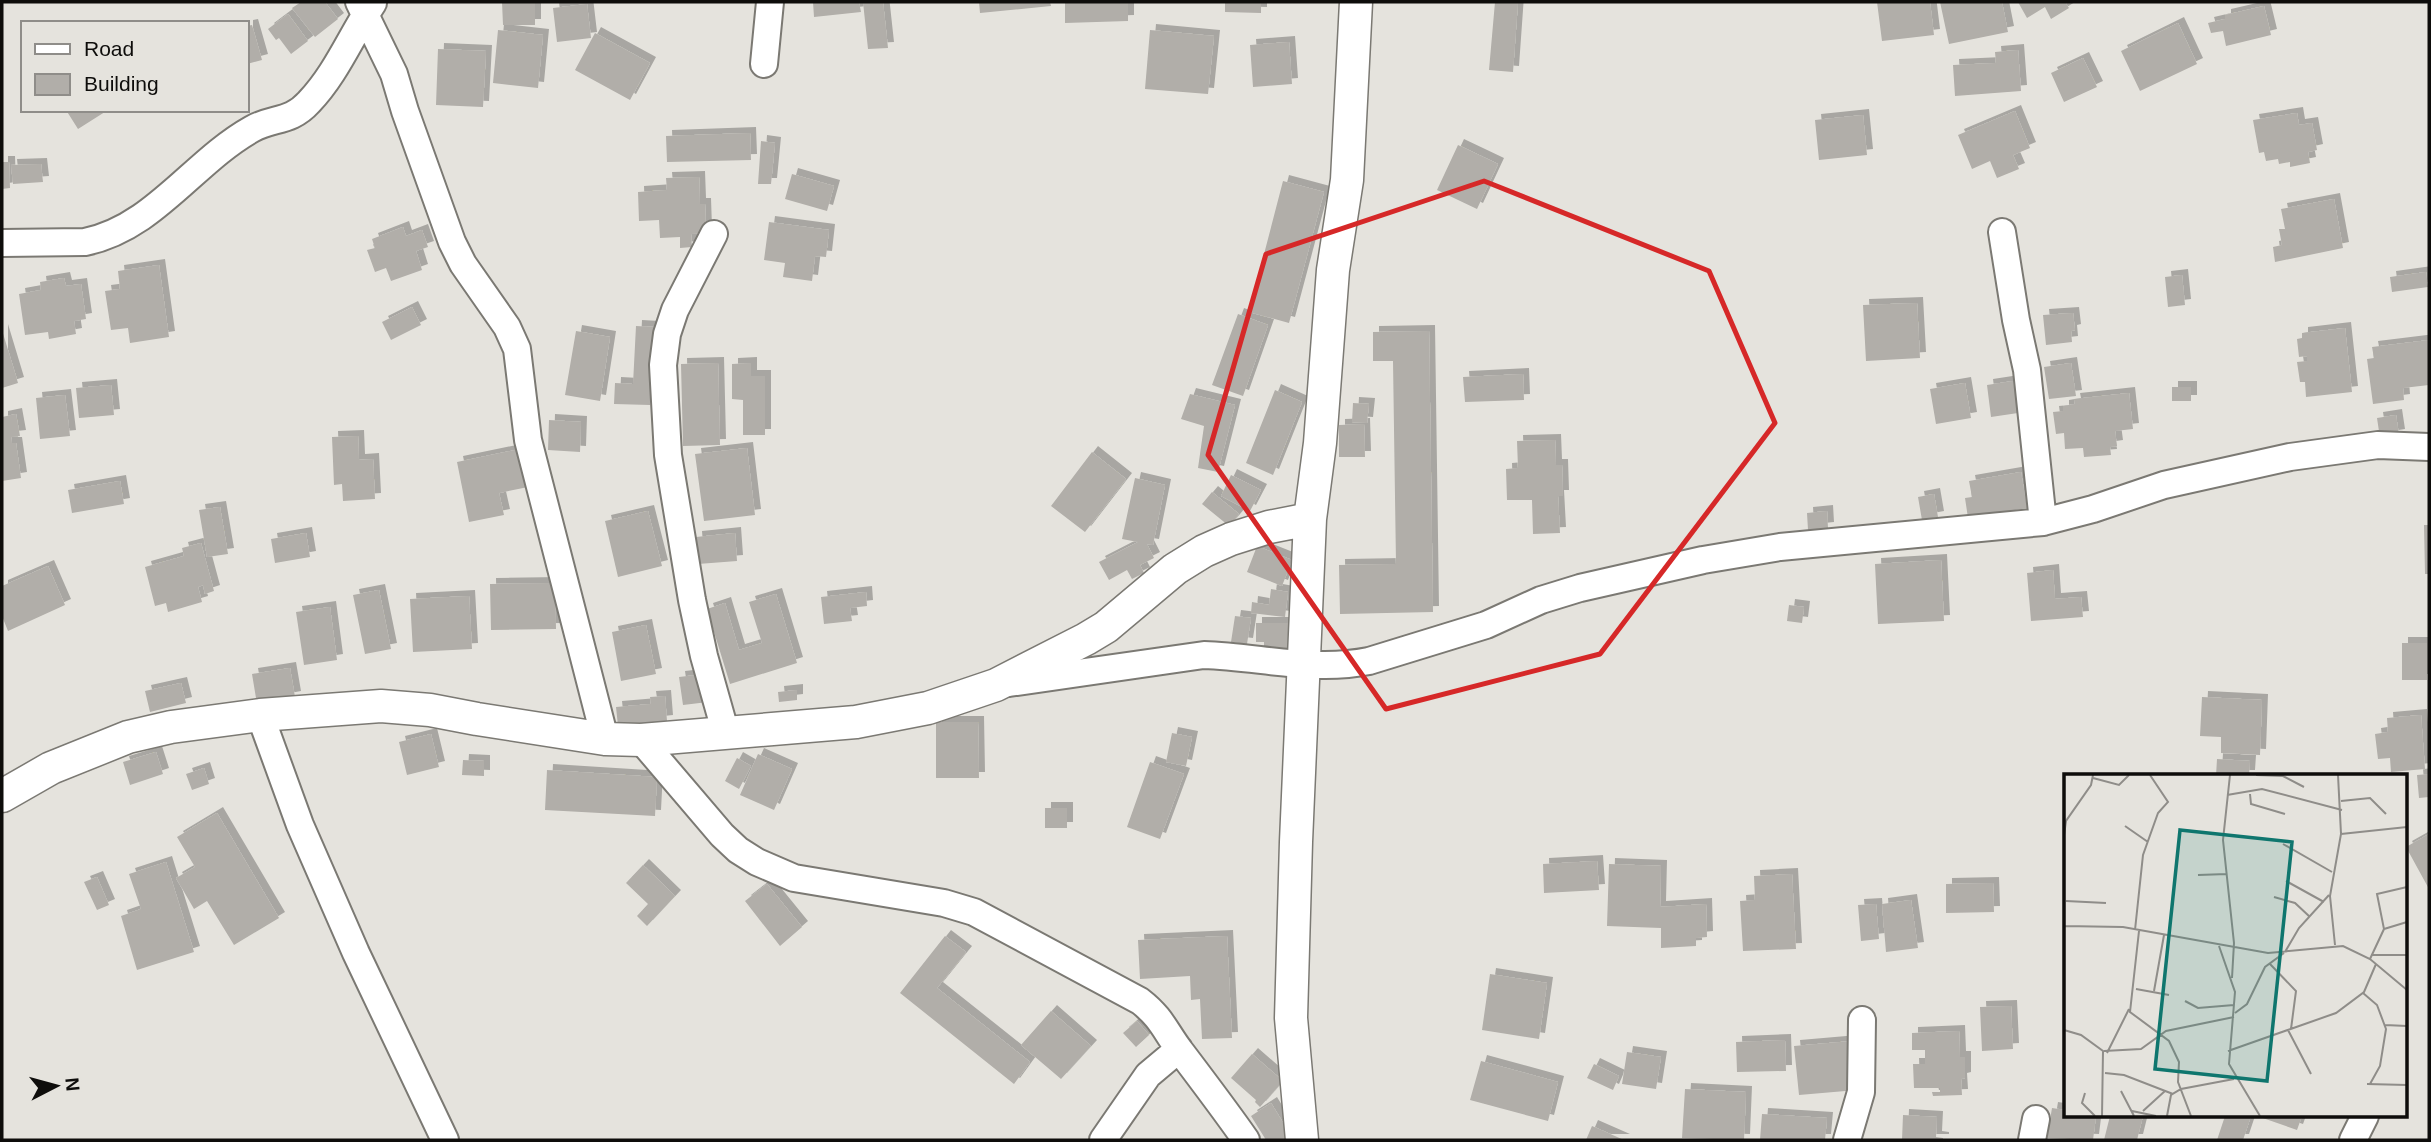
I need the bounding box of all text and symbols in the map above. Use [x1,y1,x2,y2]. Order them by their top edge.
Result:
legend [21,21,248,112]
text: Road [84,37,134,60]
text: Building [84,72,159,95]
inset map [2064,774,2406,1118]
north arrow [21,1051,91,1121]
text: N [61,1076,84,1092]

